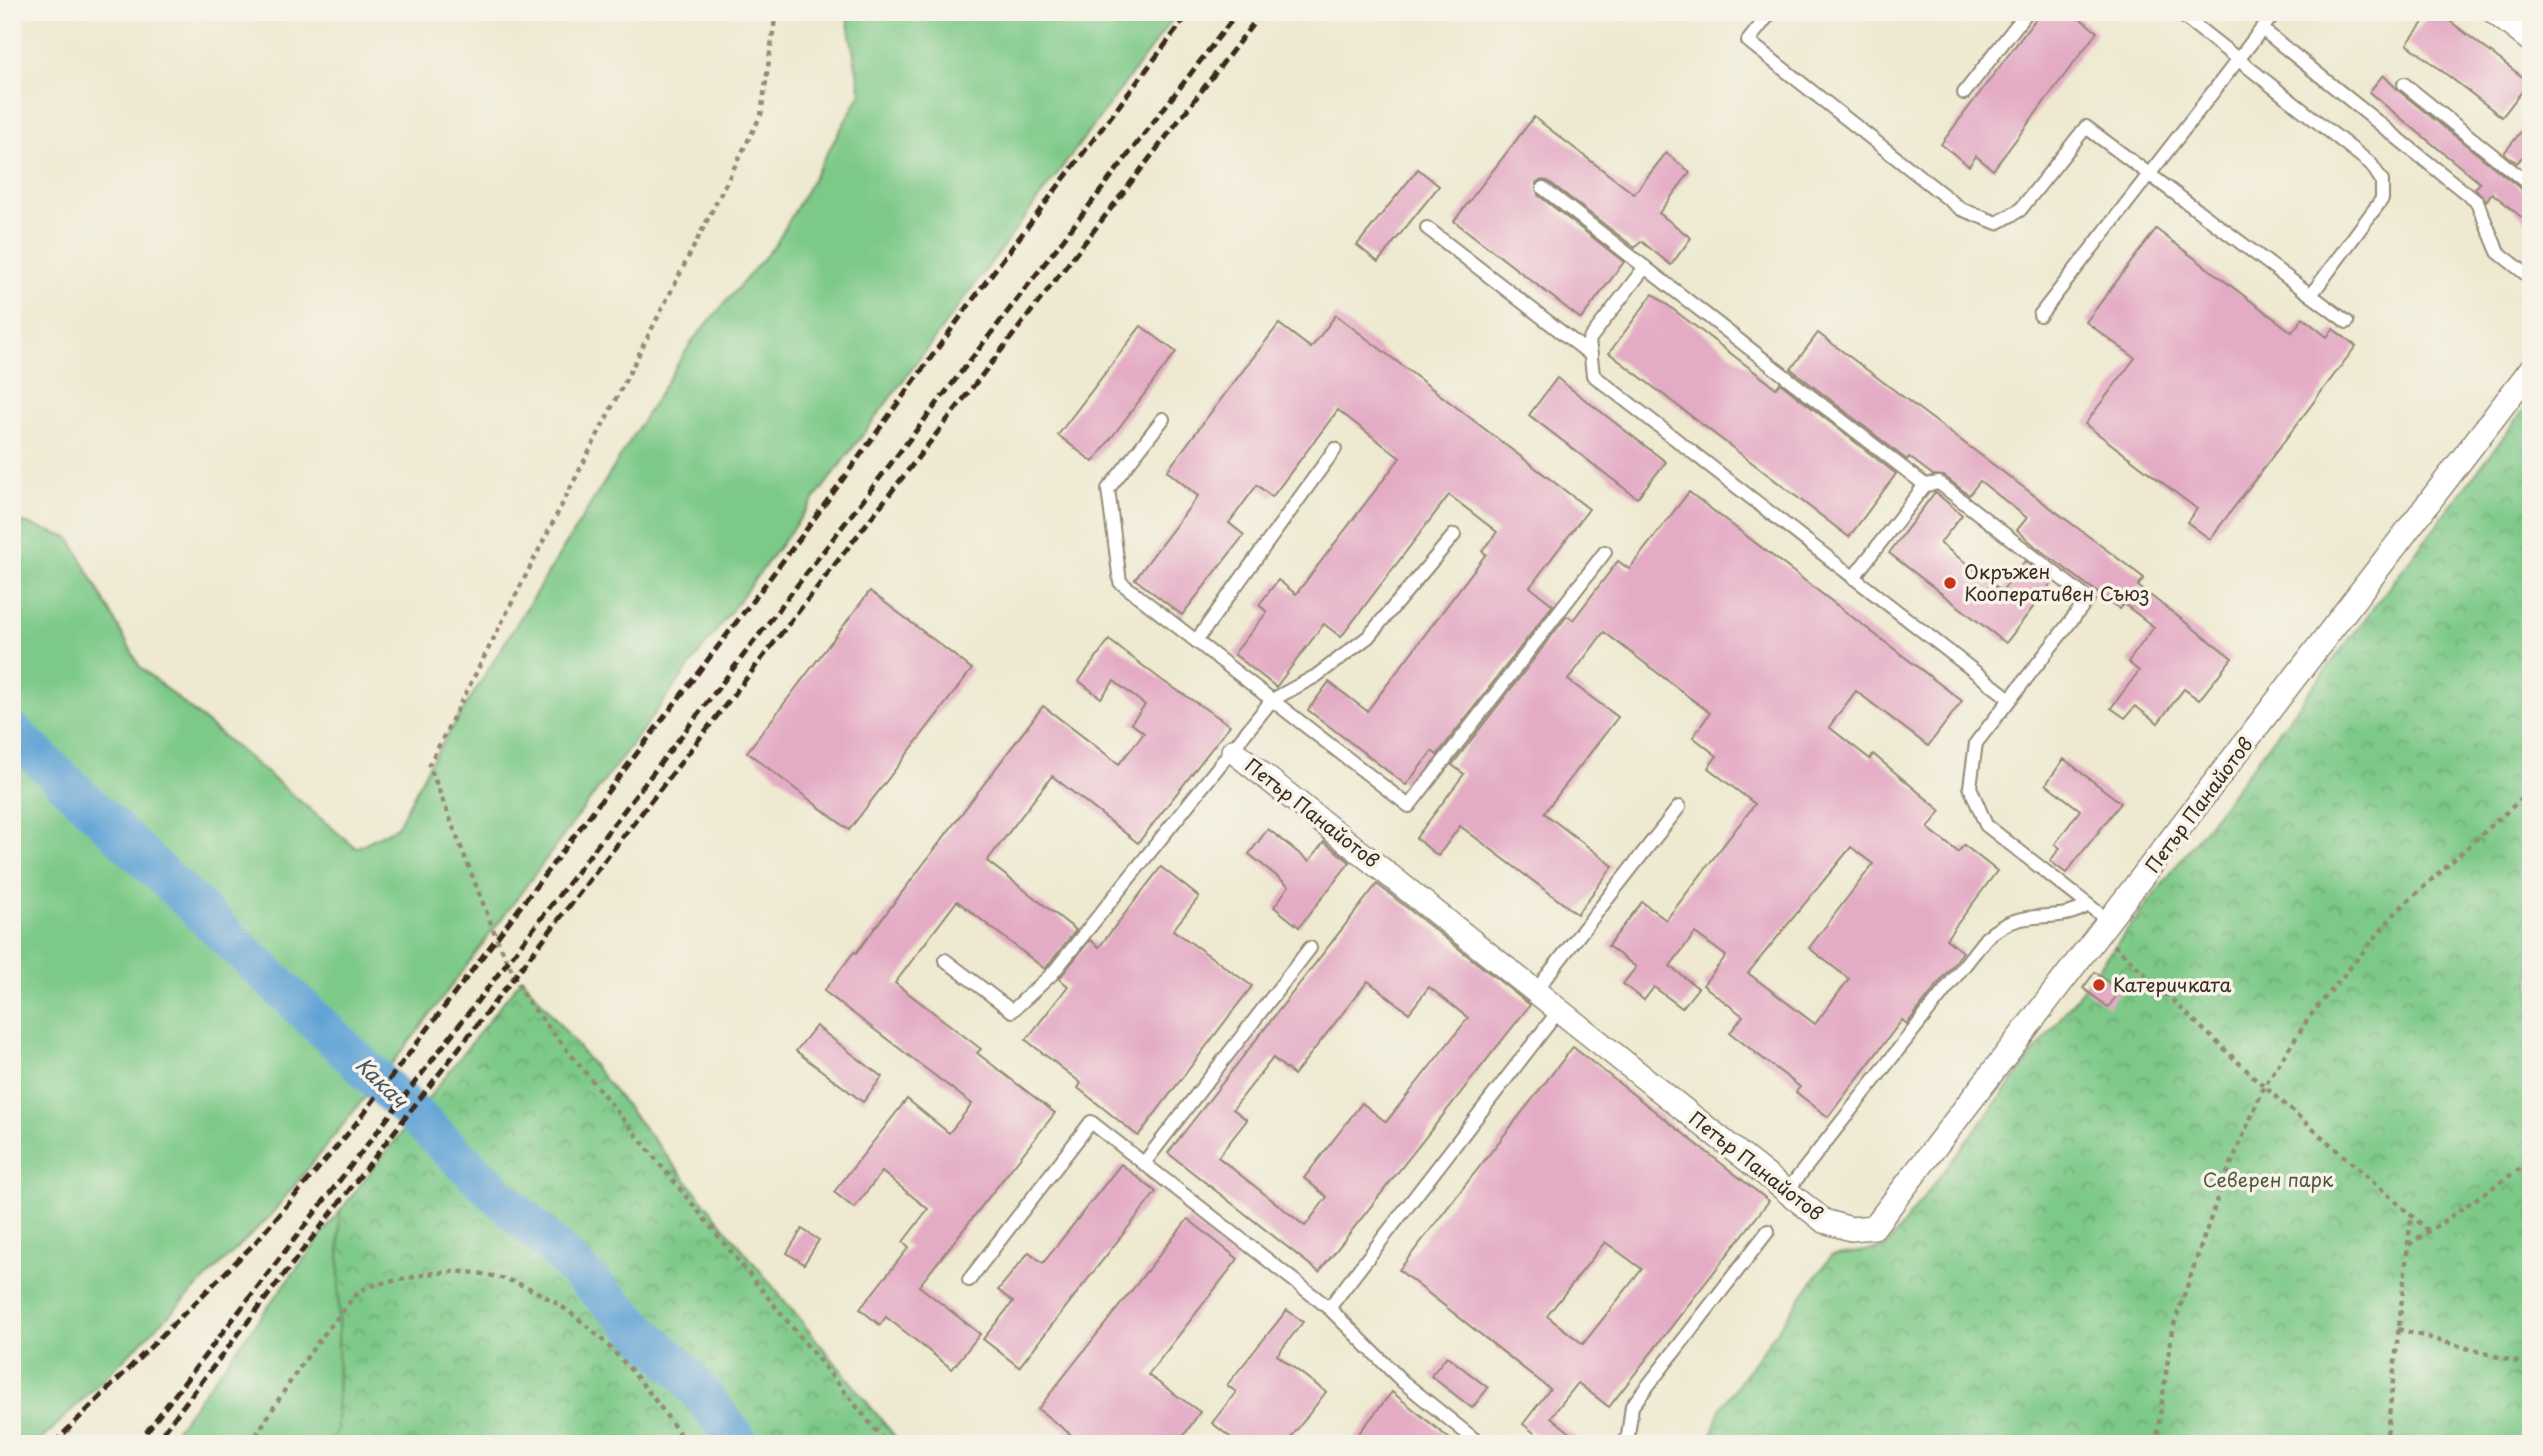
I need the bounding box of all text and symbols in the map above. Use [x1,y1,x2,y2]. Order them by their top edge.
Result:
place label: Окръжен Кооперативен Съюз [1964,557,2150,607]
marker: Окръжен Кооперативен Съюз [1942,575,1958,591]
street label: Петър Панайотов [2138,731,2259,878]
street label: Петър Панайотов [1240,751,1386,874]
place label: Катеричката [2113,970,2231,998]
marker: Катеричката [2091,977,2107,993]
water label: Какач [349,1049,417,1115]
street label: Петър Панайотов [1684,1104,1830,1227]
park label: Северен парк [2203,1165,2334,1193]

